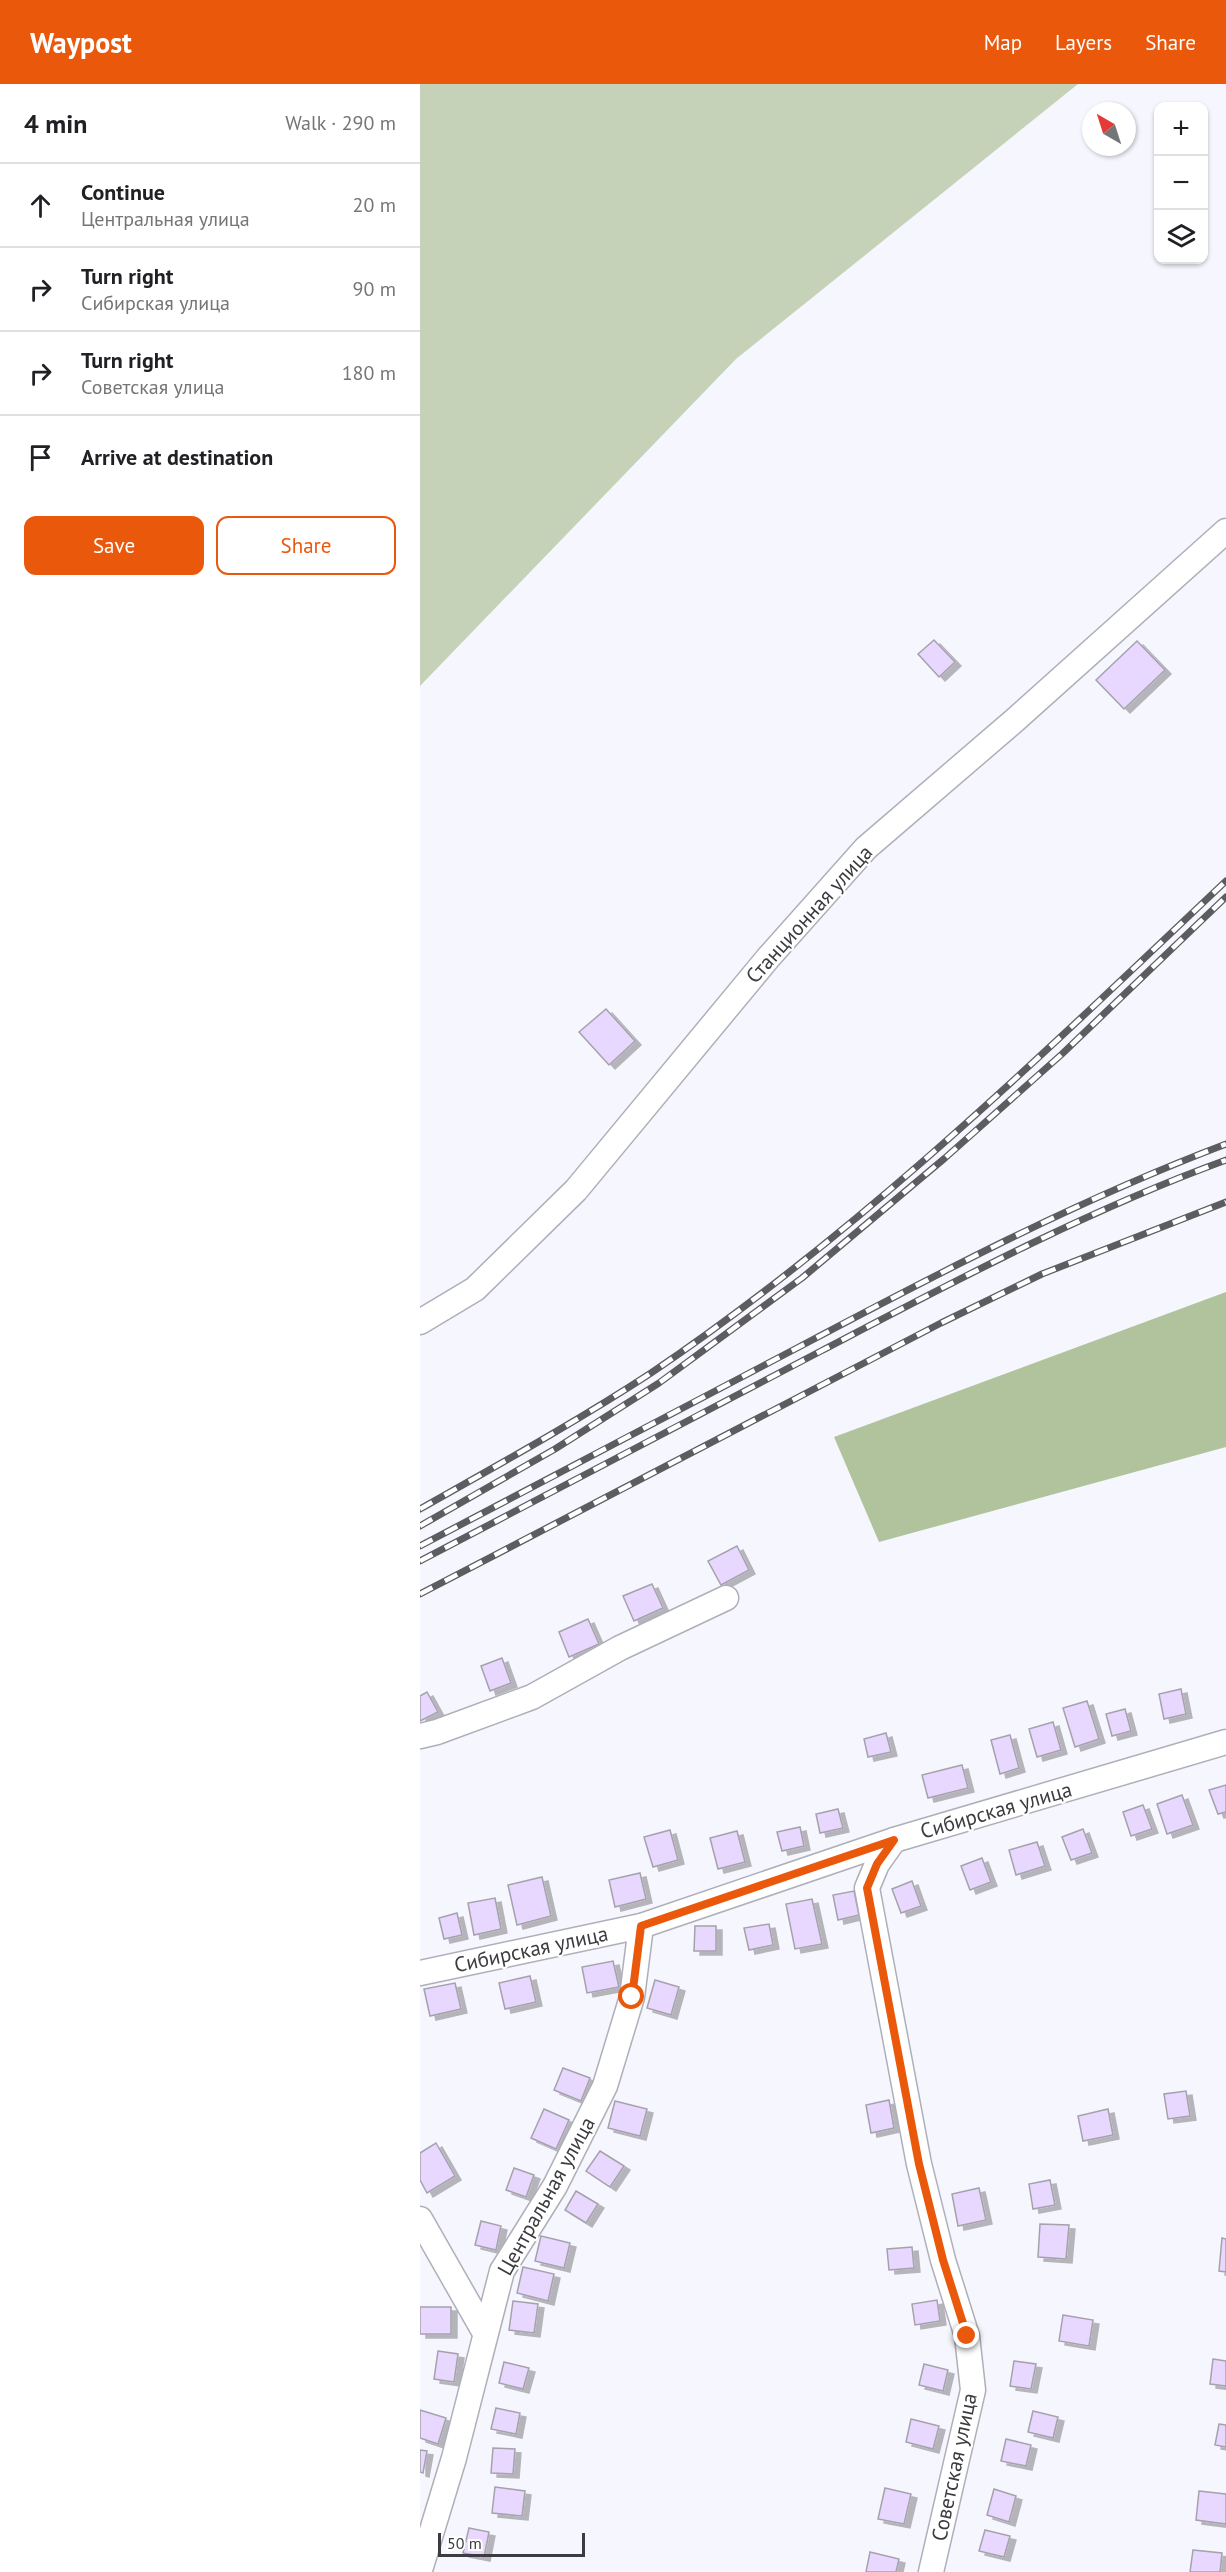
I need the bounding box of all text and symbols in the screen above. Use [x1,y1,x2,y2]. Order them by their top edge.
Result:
text: Waypost [30,24,132,61]
text: Map [984,29,1022,56]
text: Layers [1055,29,1112,56]
text: Share [1145,29,1196,56]
north arrow [1082,102,1136,156]
map controls [1154,102,1208,264]
button: + [1154,102,1208,156]
text: 4 min [24,107,87,140]
text: Walk · 290 m [285,110,396,136]
button: − [1154,156,1208,210]
text: Continue [81,178,165,206]
icon: ahead [24,189,57,222]
text: 20 m [353,192,396,218]
text: Центральная улица [81,206,250,232]
button: layers [1154,210,1208,264]
text: Turn right [81,262,173,290]
icon: right [24,273,57,306]
text: 90 m [353,276,396,302]
text: Сибирская улица [81,290,230,316]
text: Turn right [81,346,173,374]
icon: right [24,357,57,390]
text: 180 m [342,360,396,386]
text: Советская улица [81,374,224,400]
icon: arrive [24,441,57,474]
text: Arrive at destination [81,443,273,471]
button: Save [24,516,204,575]
button: Share [216,516,396,575]
street label: Станционная улица [740,839,878,989]
street label: Сибирская улица [917,1775,1075,1845]
street label: Сибирская улица [452,1920,610,1978]
route start [618,1983,644,2009]
street label: Центральная улица [491,2112,601,2280]
route end [953,2322,979,2348]
street label: Советская улица [925,2391,983,2543]
scale bar [438,2530,585,2558]
text: 50 m [447,2533,482,2553]

